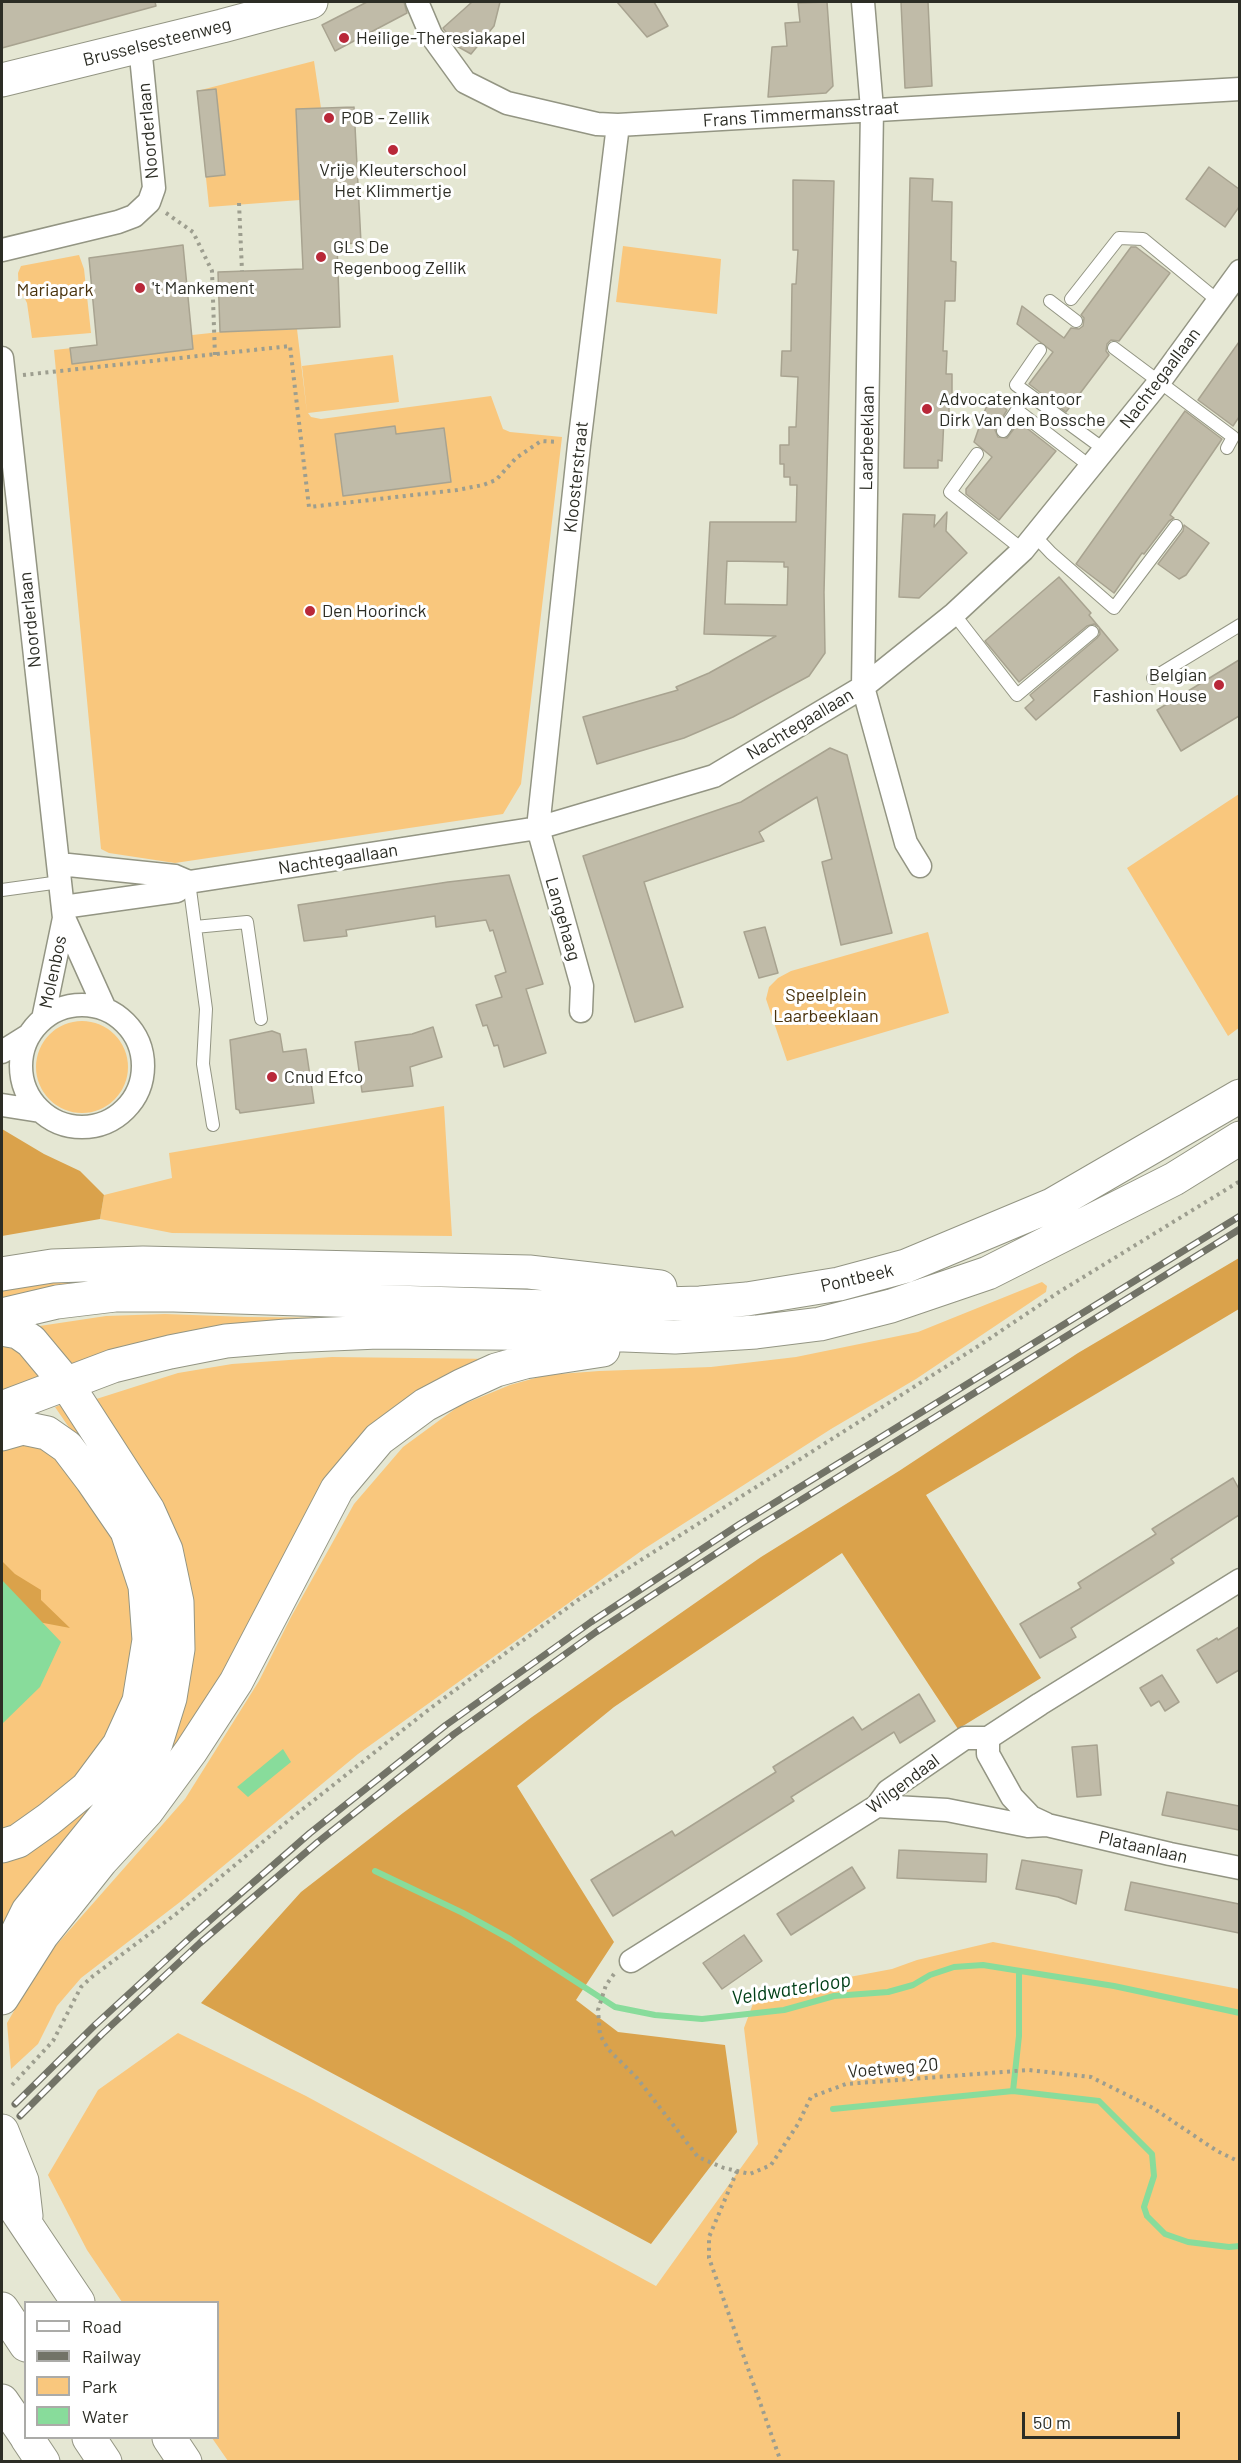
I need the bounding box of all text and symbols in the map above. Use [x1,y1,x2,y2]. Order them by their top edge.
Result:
street label: Brusselsesteenweg [81,13,233,71]
place label: Heilige-Theresiakapel [356,27,525,49]
marker: Heilige-Theresiakapel [337,31,351,45]
street label: Noorderlaan [133,82,163,180]
street label: Frans Timmermansstraat [702,96,900,132]
place label: POB - Zellik [341,107,430,129]
marker: POB - Zellik [322,111,336,125]
marker: Vrije Kleuterschool Het Klimmertje [386,143,400,157]
place label: Vrije Kleuterschool Het Klimmertje [319,159,467,201]
place label: GLS De Regenboog Zellik [333,236,466,278]
marker: GLS De Regenboog Zellik [314,250,328,264]
place label: 't Mankement [152,277,255,299]
park label: Mariapark [16,279,94,301]
marker: 't Mankement [133,281,147,295]
street label: Nachtegaallaan [1115,323,1205,433]
street label: Laarbeeklaan [855,385,879,491]
place label: Advocatenkantoor Dirk Van den Bossche [939,388,1106,430]
marker: Advocatenkantoor Dirk Van den Bossche [920,402,934,416]
street label: Kloosterstraat [559,420,593,534]
street label: Noorderlaan [14,571,46,669]
place label: Den Hoorinck [322,600,427,622]
marker: Den Hoorinck [303,604,317,618]
place label: Belgian Fashion House [1093,664,1207,706]
marker: Belgian Fashion House [1212,678,1226,692]
street label: Nachtegaallaan [743,684,857,764]
street label: Nachtegaallaan [277,839,399,879]
street label: Langehaag [541,875,585,963]
street label: Molenbos [35,933,71,1011]
park label: Speelplein Laarbeeklaan [773,984,879,1026]
place label: Cnud Efco [284,1066,363,1088]
marker: Cnud Efco [265,1070,279,1084]
street label: Pontbeek [818,1259,896,1297]
street label: Wilgendaal [862,1750,944,1818]
street label: Plataanlaan [1096,1826,1190,1868]
water label: Veldwaterloop [730,1968,852,2010]
street label: Voetweg 20 [847,2053,939,2083]
legend [24,2301,219,2439]
text: Road [82,2315,122,2337]
text: Railway [82,2345,141,2367]
text: Park [82,2375,117,2397]
scale bar [1025,2400,1182,2438]
text: Water [82,2405,129,2427]
text: 50 m [1033,2411,1071,2433]

